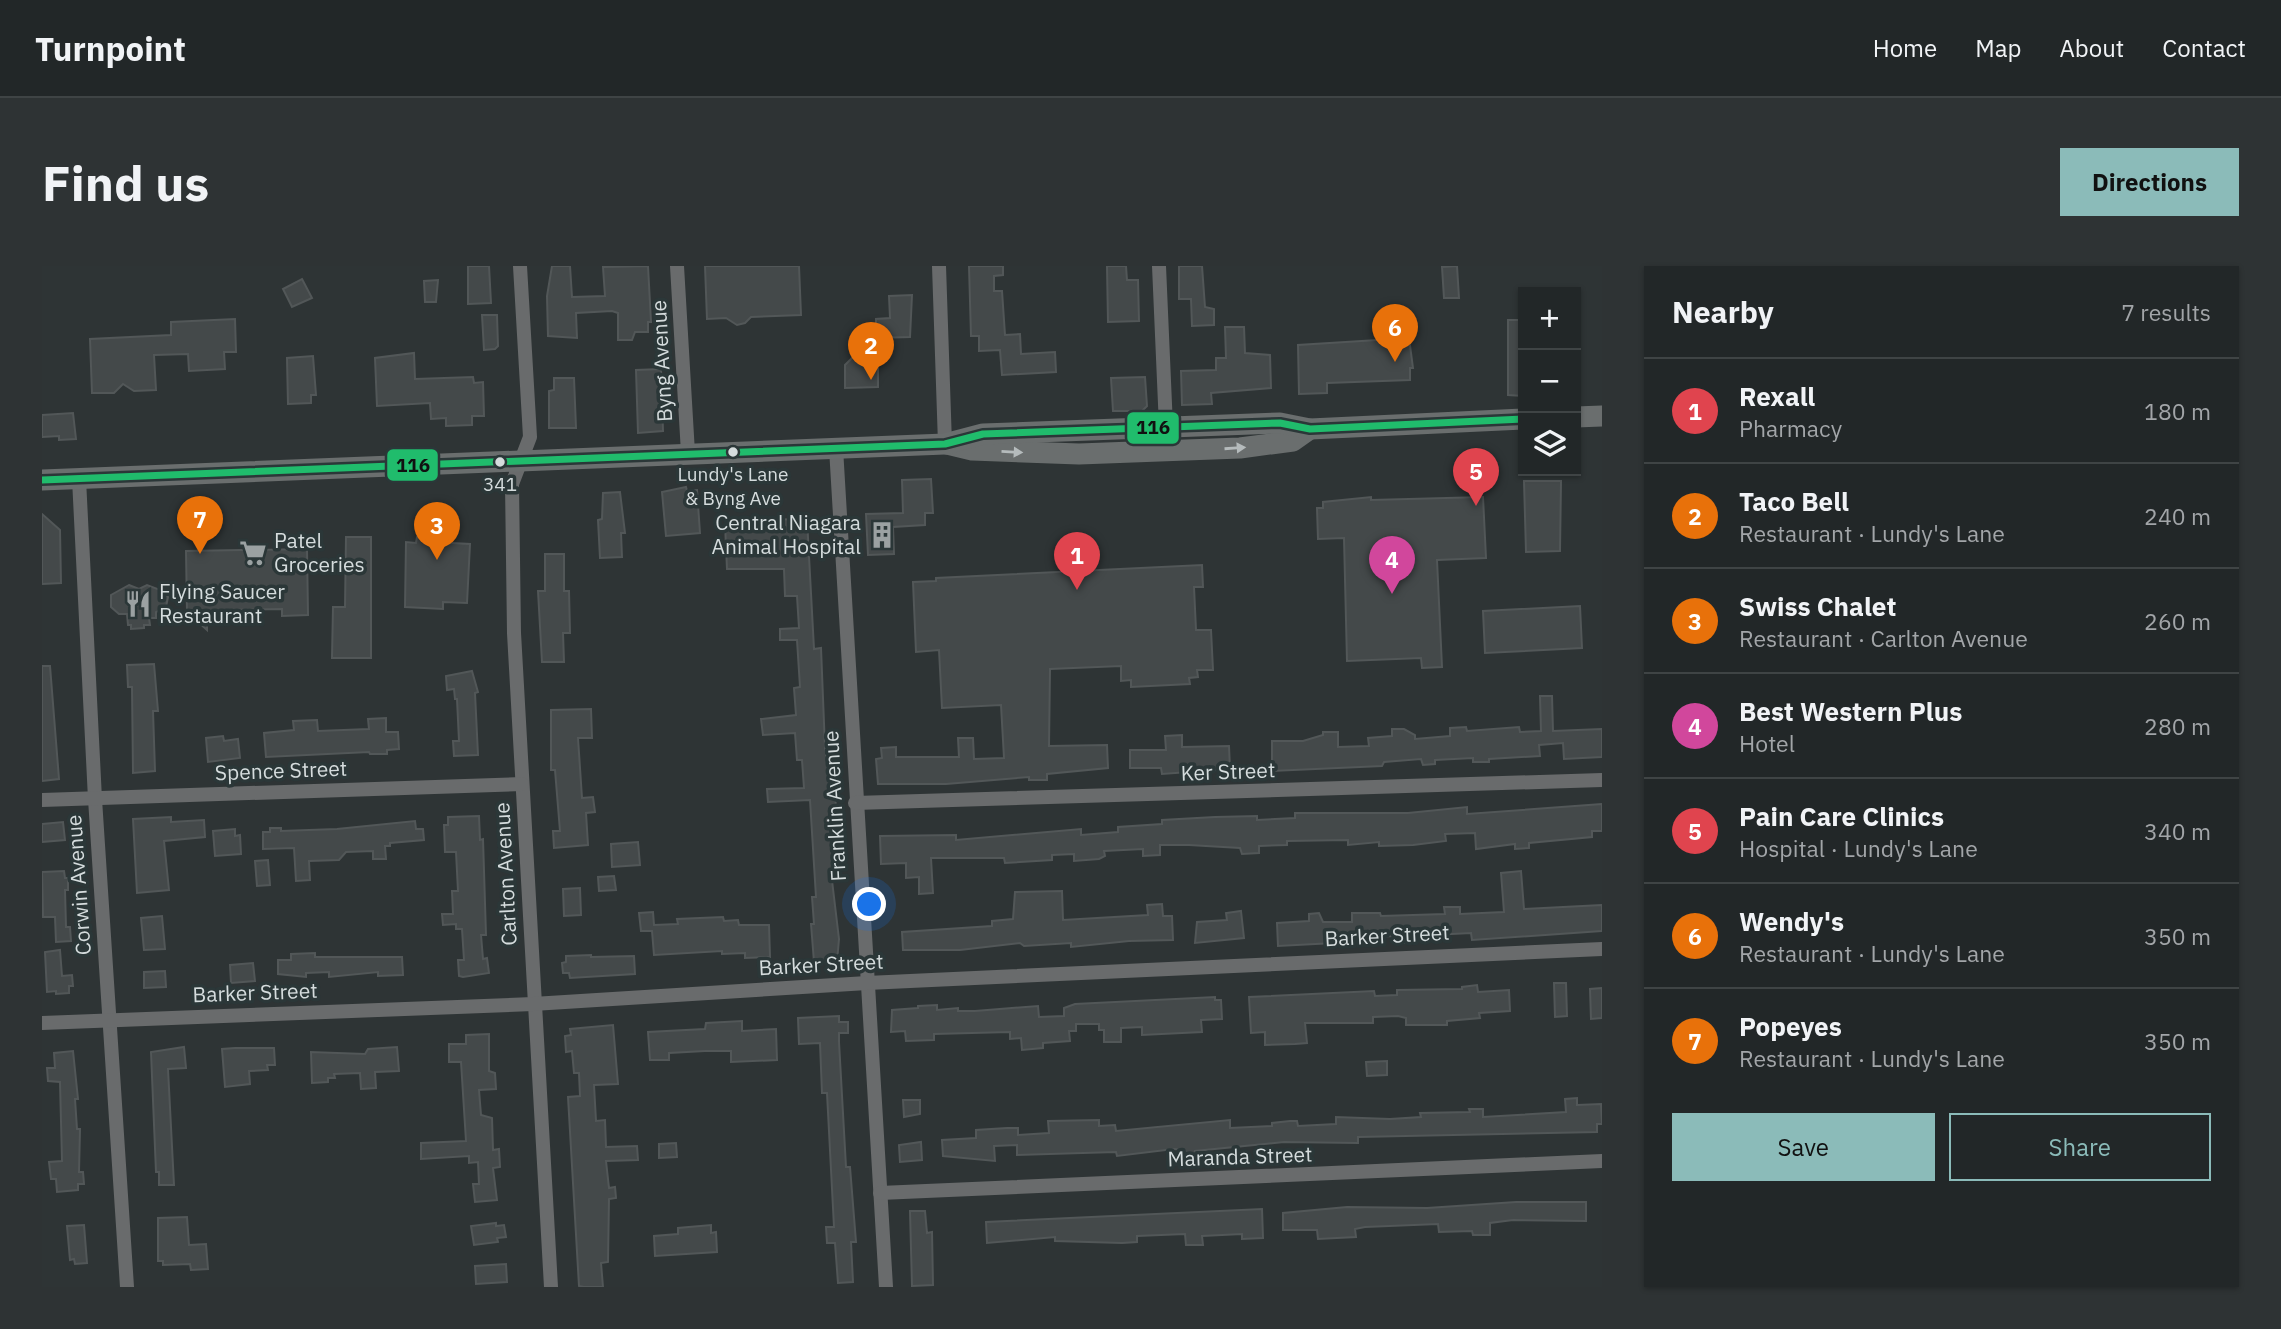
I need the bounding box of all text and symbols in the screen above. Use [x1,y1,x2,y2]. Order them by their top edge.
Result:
text: Turnpoint [35,27,186,70]
text: Home [1873,32,1937,64]
text: Map [1975,32,2021,64]
text: About [2059,32,2124,64]
text: Contact [2162,32,2246,64]
button: Directions [2060,148,2239,216]
text: Find us [42,151,209,214]
map controls [1518,287,1581,476]
button: + [1518,287,1581,350]
text: Nearby [1672,292,1774,331]
text: 7 results [2121,297,2211,327]
street label: Byng Avenue [644,299,678,423]
pin: 6 [1372,304,1418,362]
pin: 2 [848,322,894,380]
button: − [1518,350,1581,413]
text: Rexall [1739,379,1815,413]
text: 1 [1688,396,1702,426]
text: 180 m [2144,396,2211,426]
line badge: 116 [1126,411,1180,445]
button: layers [1518,413,1581,476]
text: Pharmacy [1739,413,1842,443]
text: 116 [1136,415,1170,439]
one-way arrow [1224,442,1246,453]
marker: Lundy's Lane & Byng Ave [726,445,740,459]
one-way arrow [1002,447,1024,458]
line badge: 116 [386,448,439,482]
pin: 5 [1453,448,1499,506]
text: 116 [396,453,430,477]
marker: 341 [493,455,507,469]
place label: Lundy's Lane & Byng Ave [678,462,789,510]
place label: 341 [483,472,517,496]
text: Taco Bell [1739,484,1849,518]
pin: 7 [177,496,223,554]
text: 2 [1688,501,1702,531]
text: 240 m [2144,501,2211,531]
pin: 3 [414,502,460,560]
place label: Central Niagara Animal Hospital [712,508,861,560]
text: Restaurant · Lundy's Lane [1739,518,2005,548]
building icon: Central Niagara Animal Hospital [867,520,897,550]
place label: Patel Groceries [274,526,365,578]
pin: 1 [1054,532,1100,590]
pin: 4 [1369,536,1415,594]
supermarket icon: Patel Groceries [238,538,268,568]
place label: Flying Saucer Restaurant [159,577,285,629]
restaurant icon: Flying Saucer Restaurant [123,589,153,619]
text: Swiss Chalet [1739,589,1896,623]
text: 3 [1688,606,1702,636]
text: 260 m [2144,606,2211,636]
text: Restaurant · Carlton Avenue [1739,623,2028,653]
text: Best Western Plus [1739,694,1962,728]
text: 4 [1688,711,1702,741]
text: 280 m [2144,711,2211,741]
text: Hotel [1739,728,1795,758]
street label: Franklin Avenue [816,730,852,882]
street label: Spence Street [214,754,348,786]
street label: Ker Street [1180,755,1276,787]
text: Pain Care Clinics [1739,799,1944,833]
street label: Carlton Avenue [487,802,523,946]
street label: Corwin Avenue [59,814,97,956]
text: 5 [1688,816,1702,846]
text: 340 m [2144,816,2211,846]
text: Hospital · Lundy's Lane [1739,833,1978,863]
your location [852,887,886,921]
text: Wendy's [1739,904,1844,938]
street label: Barker Street [1324,918,1450,952]
text: 6 [1688,921,1702,951]
text: 350 m [2144,921,2211,951]
text: Restaurant · Lundy's Lane [1739,938,2005,968]
street label: Barker Street [758,947,884,981]
street label: Barker Street [192,976,318,1008]
text: Popeyes [1739,1009,1842,1043]
text: 7 [1688,1026,1702,1056]
text: 350 m [2144,1026,2211,1056]
text: Restaurant · Lundy's Lane [1739,1043,2005,1073]
button: Save [1672,1113,1935,1181]
button: Share [1949,1113,2211,1181]
street label: Maranda Street [1167,1139,1313,1173]

